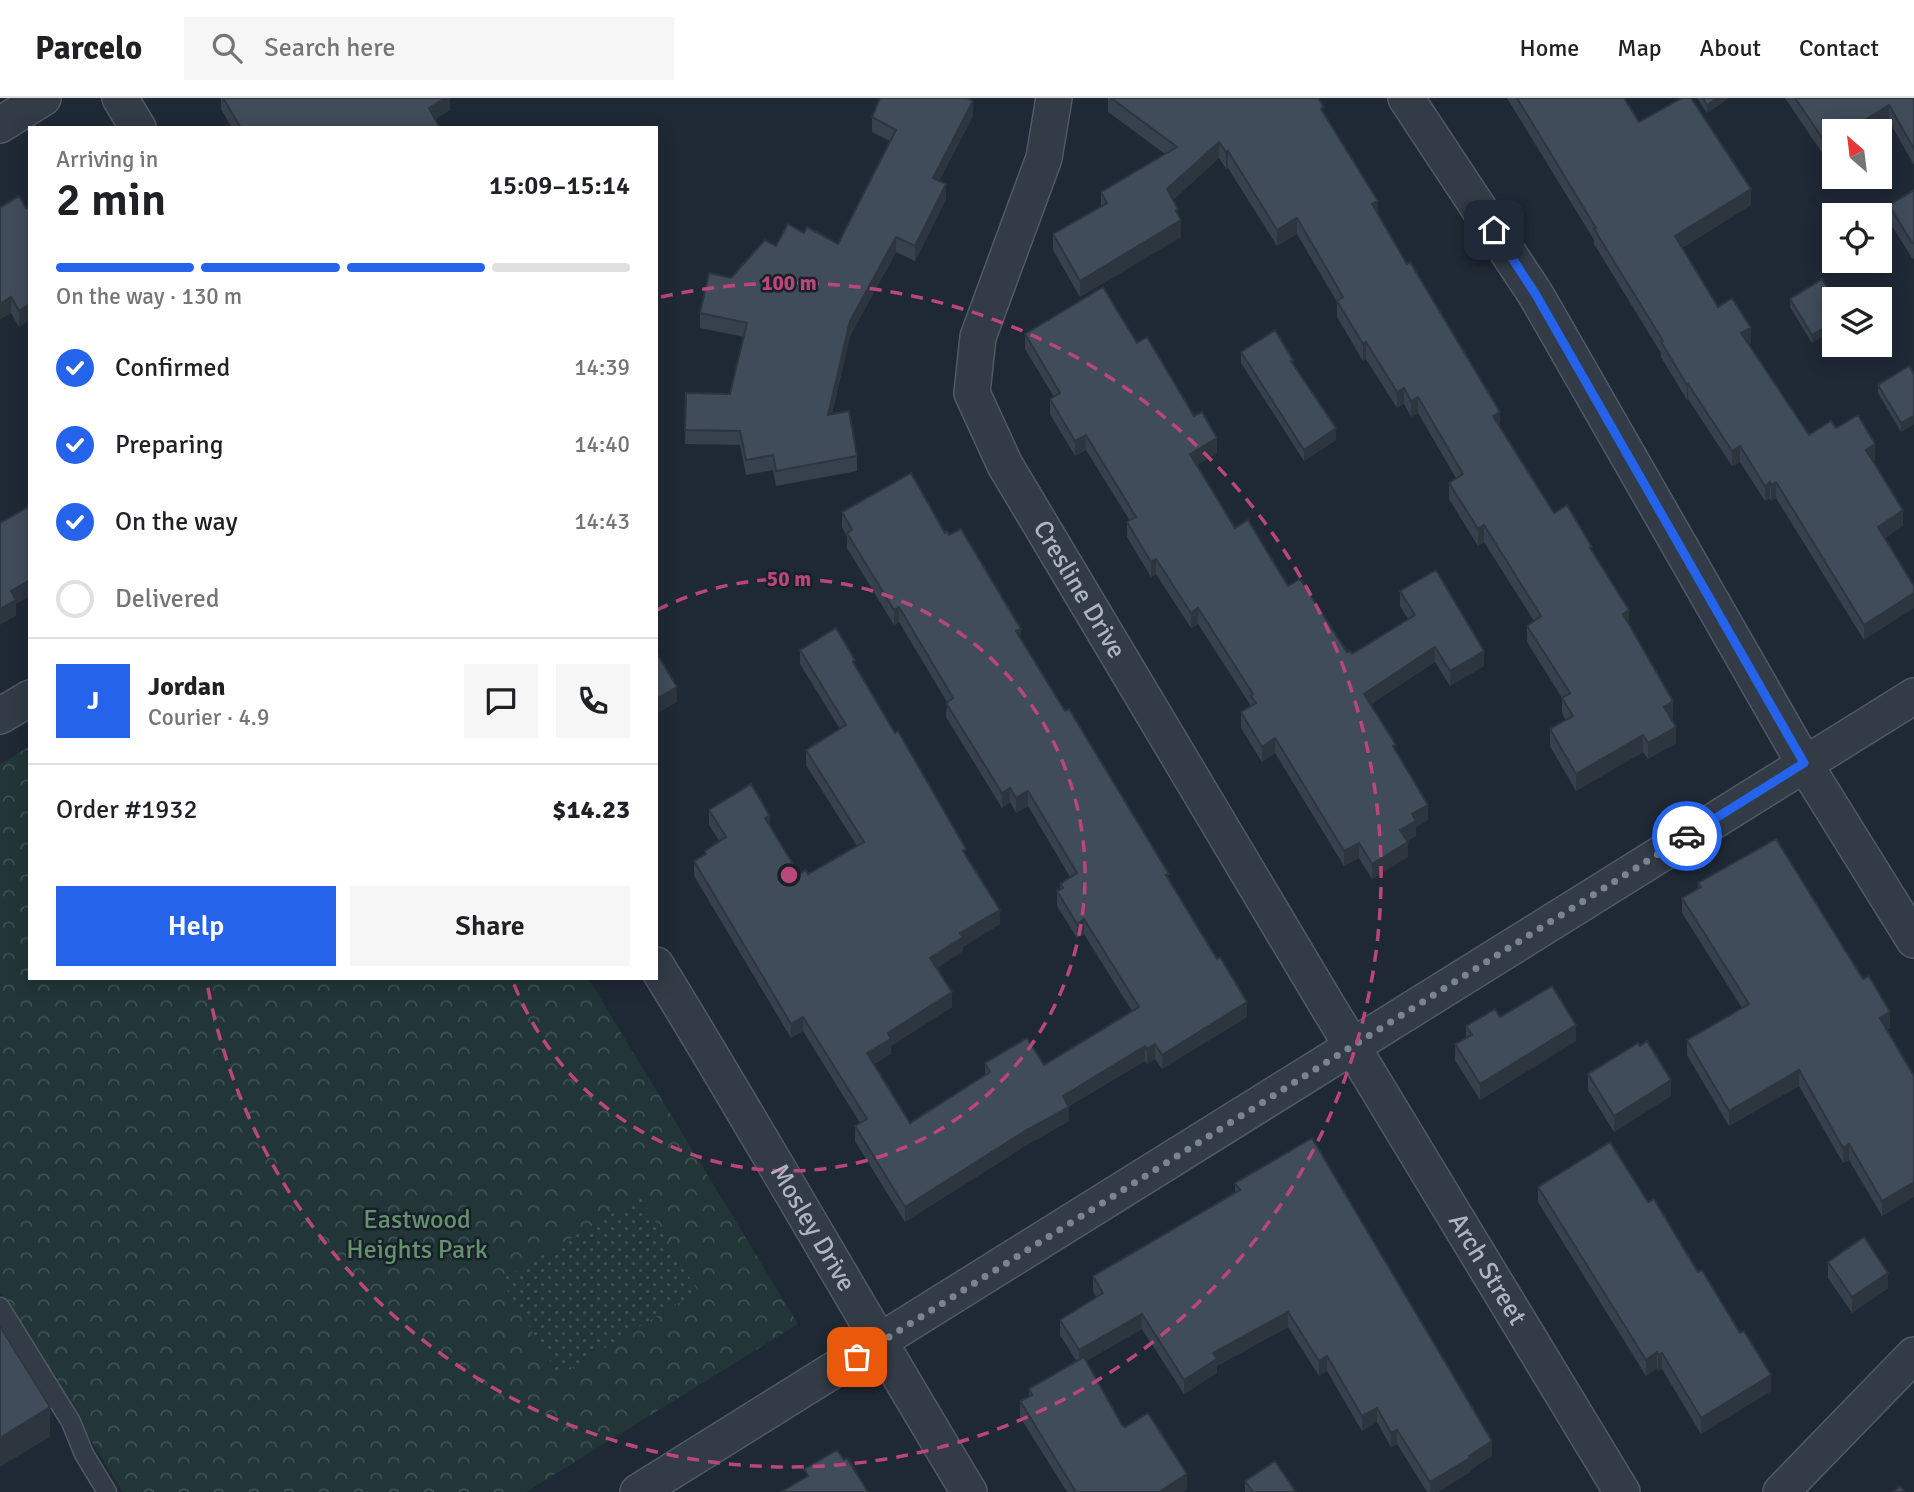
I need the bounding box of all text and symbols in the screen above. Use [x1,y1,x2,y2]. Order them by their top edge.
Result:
search box [184,17,674,80]
text: Parcelo [35,28,142,69]
icon: search [208,29,246,67]
text: Search here [264,32,395,64]
text: Home [1519,33,1579,63]
text: Map [1617,33,1662,63]
text: About [1700,33,1761,63]
text: Contact [1799,33,1879,63]
north arrow [1822,119,1892,189]
map controls [1822,119,1892,357]
text: Arriving in [56,145,158,174]
text: 15:09–15:14 [489,170,630,202]
text: 2 min [56,172,166,228]
pin [1464,200,1524,260]
button: locate [1822,203,1892,273]
icon: home [1475,211,1513,249]
text: 100 m [761,270,817,296]
text: On the way · 130 m [56,282,242,311]
button: layers [1822,287,1892,357]
icon: check [56,349,94,387]
text: Confirmed [115,352,230,384]
text: 14:39 [574,353,630,382]
icon: check [56,426,94,464]
text: Preparing [115,429,223,461]
text: 14:40 [574,430,630,459]
icon: check [56,503,94,541]
text: On the way [115,506,238,538]
text: 14:43 [574,507,630,536]
street label: Cresline Drive [1026,515,1133,664]
text: 50 m [767,566,811,592]
text: Delivered [115,583,220,615]
button: chat [464,664,538,738]
button: phone [556,664,630,738]
text: Jordan [148,671,225,703]
text: J [87,685,99,717]
text: Courier · 4.9 [148,703,269,732]
text: Order #1932 [56,794,197,826]
text: $14.23 [552,794,630,826]
courier [1652,801,1722,871]
icon: car [1668,817,1706,855]
centre of rings [777,863,801,887]
button: Help [56,886,336,966]
button: Share [350,886,630,966]
street label: Mosley Drive [763,1158,862,1297]
park label: Eastwood Heights Park [346,1204,488,1266]
street label: Arch Street [1441,1208,1533,1331]
pin [827,1327,887,1387]
icon: bag [838,1338,876,1376]

